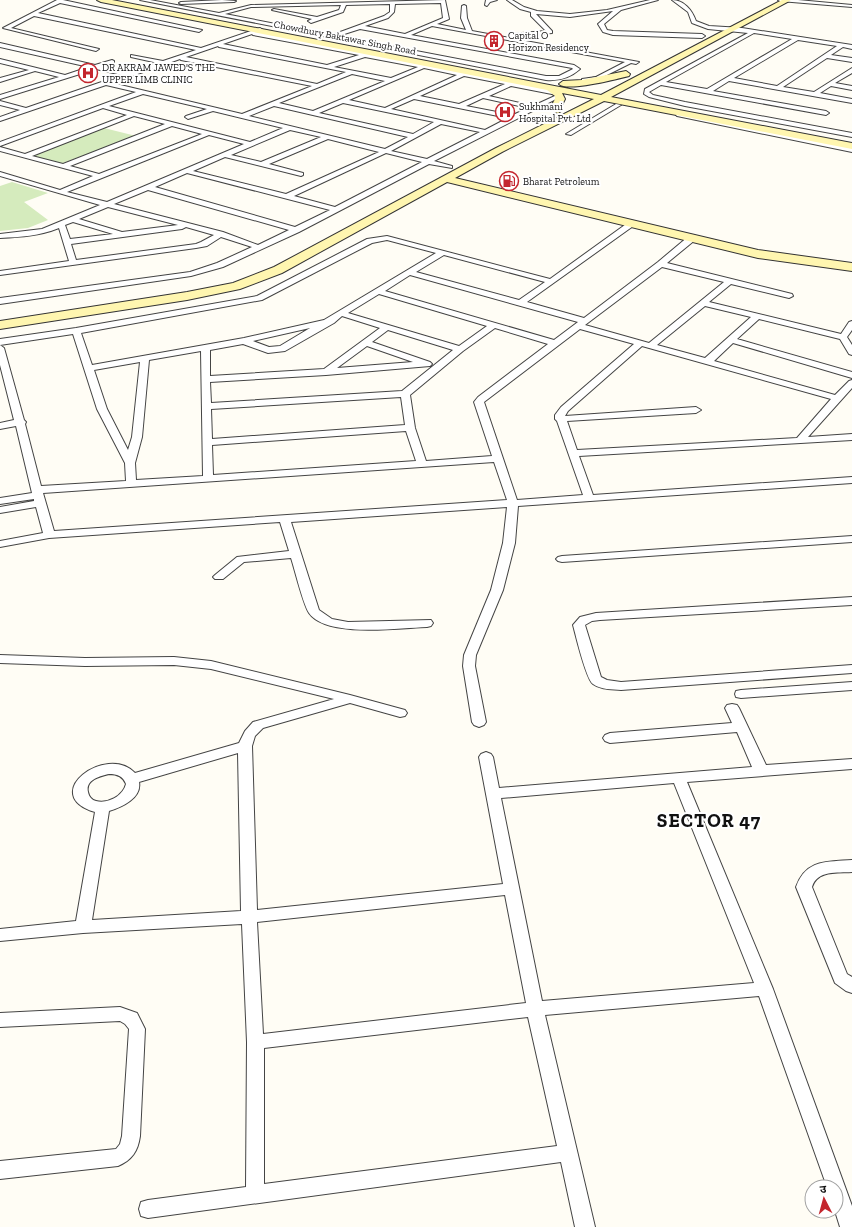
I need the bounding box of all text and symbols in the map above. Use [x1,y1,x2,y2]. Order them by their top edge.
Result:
street label: Chowdhury Baktawar Singh Road [273,18,417,58]
building icon: Capital O Horizon Residency [483,30,505,52]
place label: Capital O Horizon Residency [508,30,590,54]
hospital icon: DR AKRAM JAWED'S THE UPPER LIMB CLINIC [77,62,99,84]
place label: DR AKRAM JAWED'S THE UPPER LIMB CLINIC [102,62,215,86]
hospital icon: Sukhmani Hospital Pvt. Ltd [494,101,516,123]
place label: Sukhmani Hospital Pvt. Ltd [519,101,592,125]
fuel station icon: Bharat Petroleum [498,170,520,192]
place label: Bharat Petroleum [523,176,600,188]
district label: SECTOR 47 [657,809,761,832]
north arrow [804,1179,844,1219]
text: उ [819,1183,827,1196]

